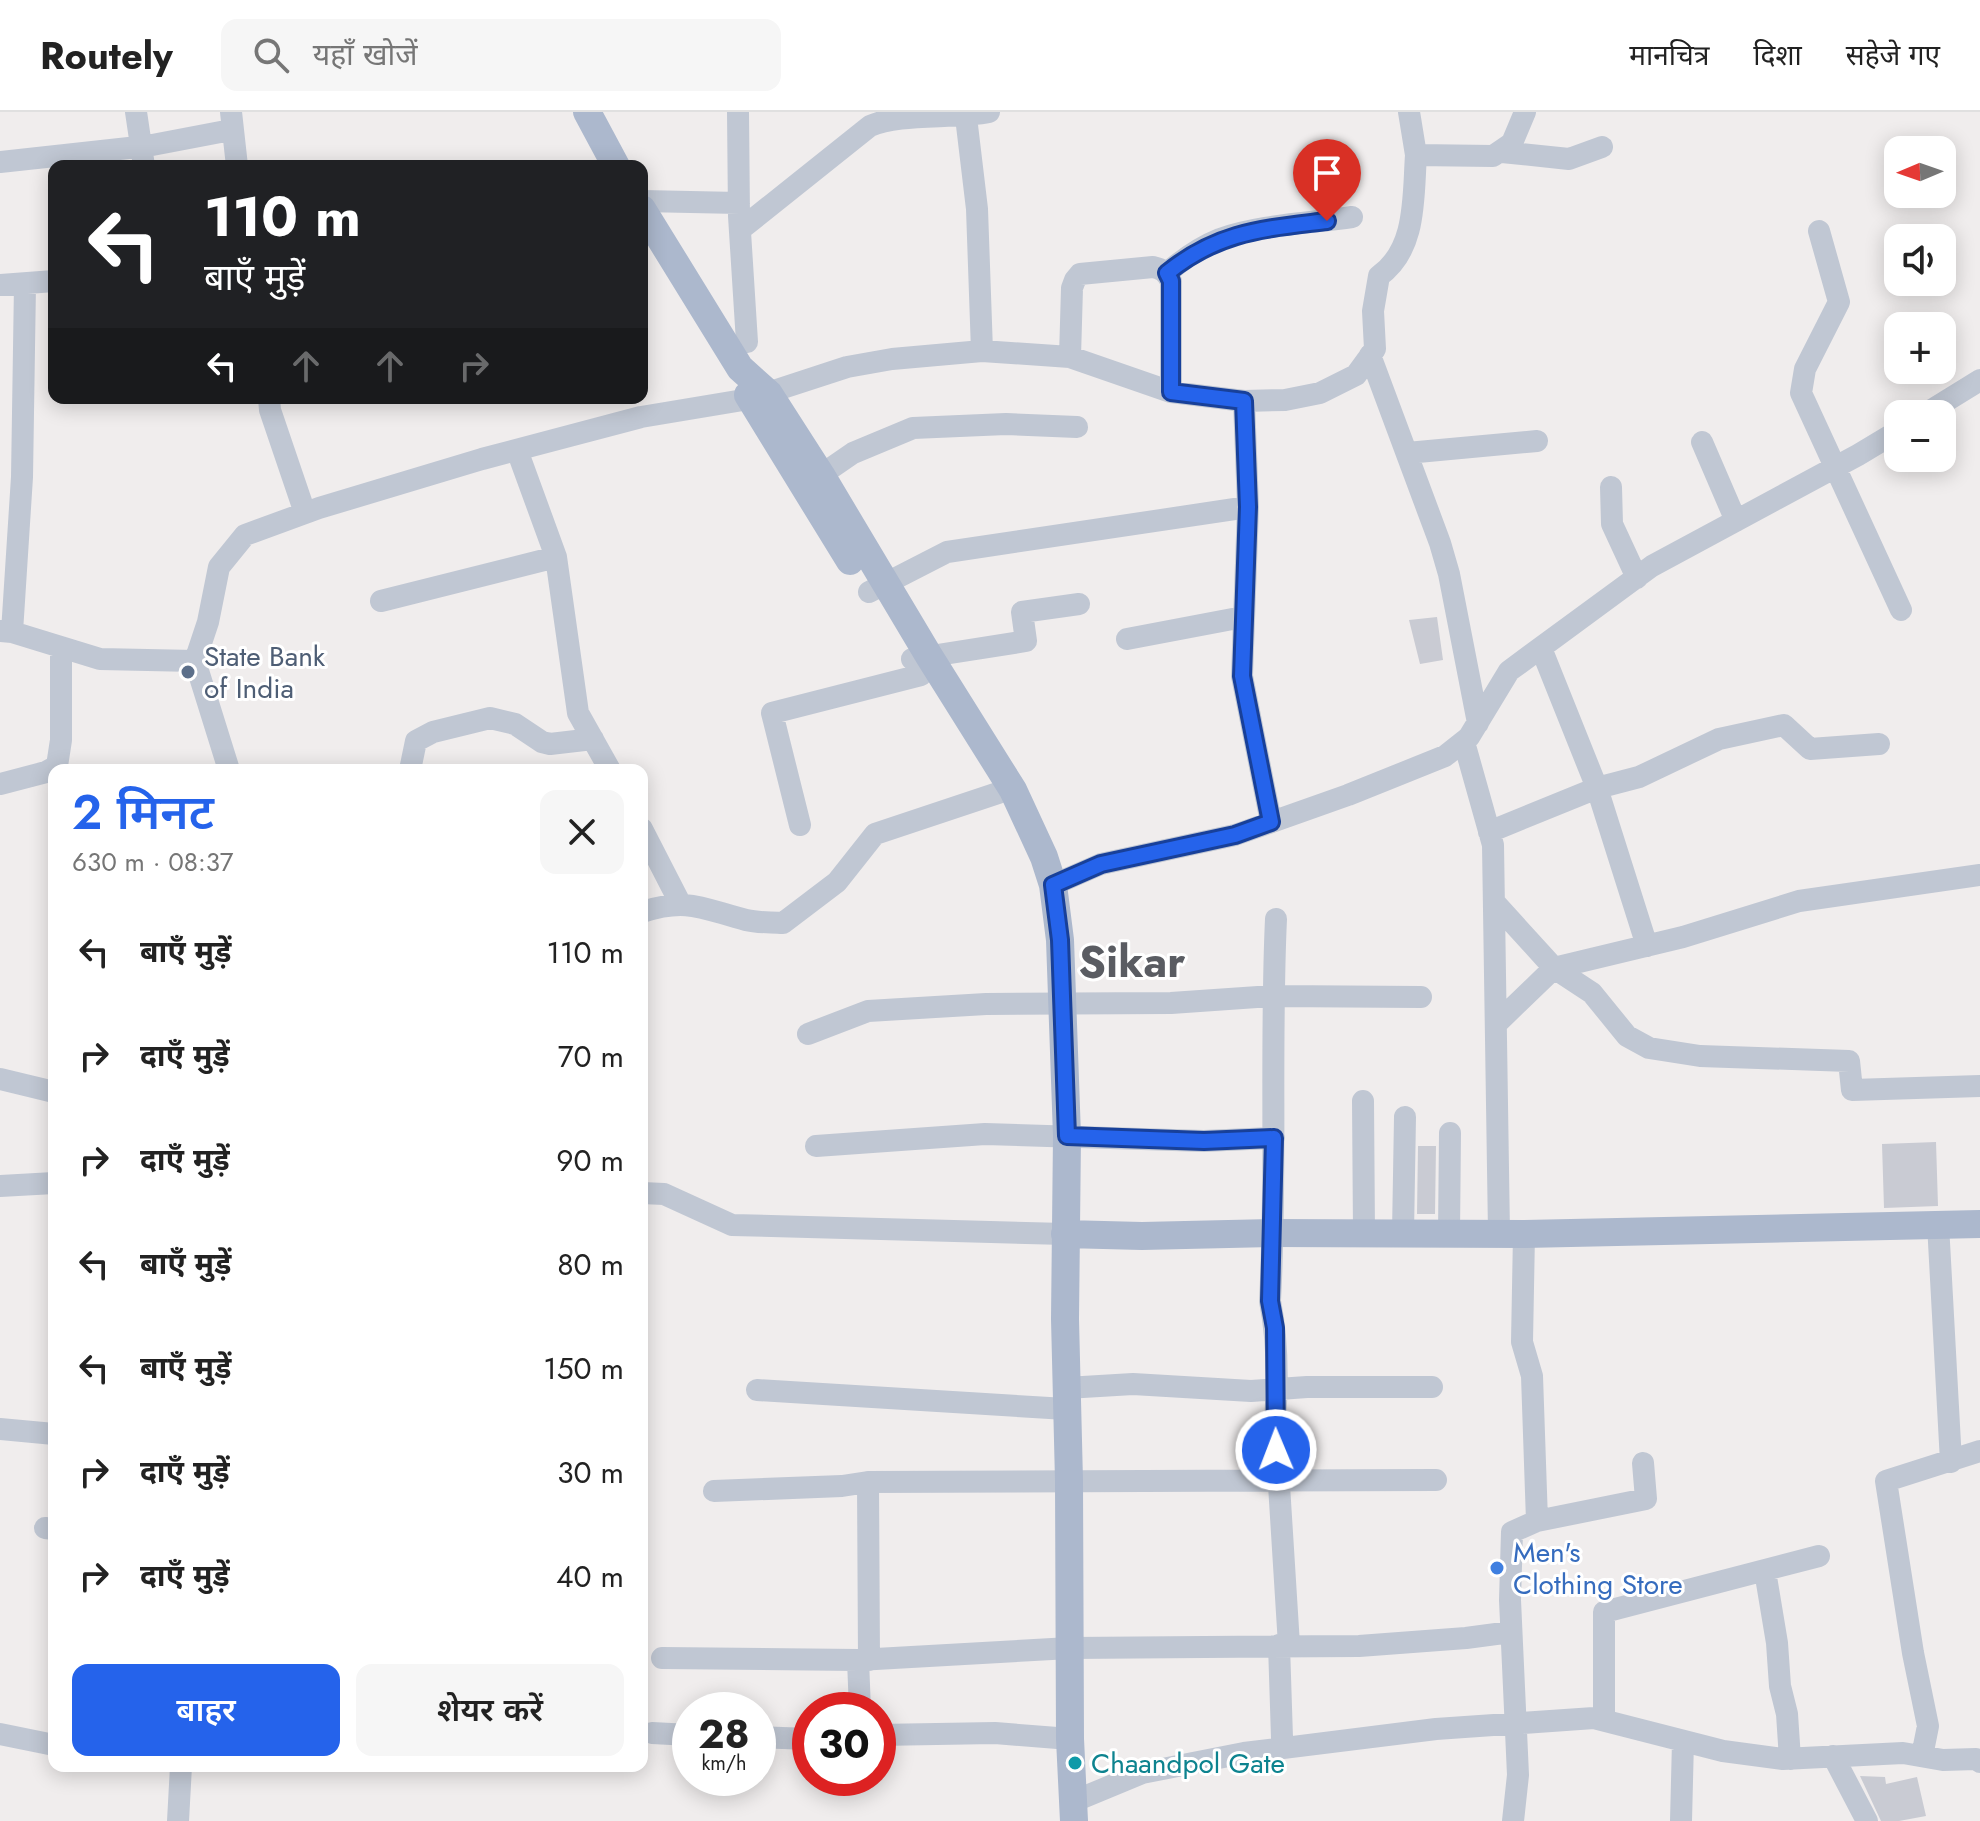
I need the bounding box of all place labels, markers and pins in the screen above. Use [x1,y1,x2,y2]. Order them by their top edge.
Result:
pin [1293,139,1361,221]
place label: State Bank of India [204,636,326,709]
marker: State Bank of India [179,663,197,681]
place label: Men's Clothing Store [1513,1532,1683,1605]
marker: Men's Clothing Store [1488,1559,1506,1577]
place label: Chaandpol Gate [1091,1743,1285,1784]
marker: Chaandpol Gate [1066,1754,1084,1772]

